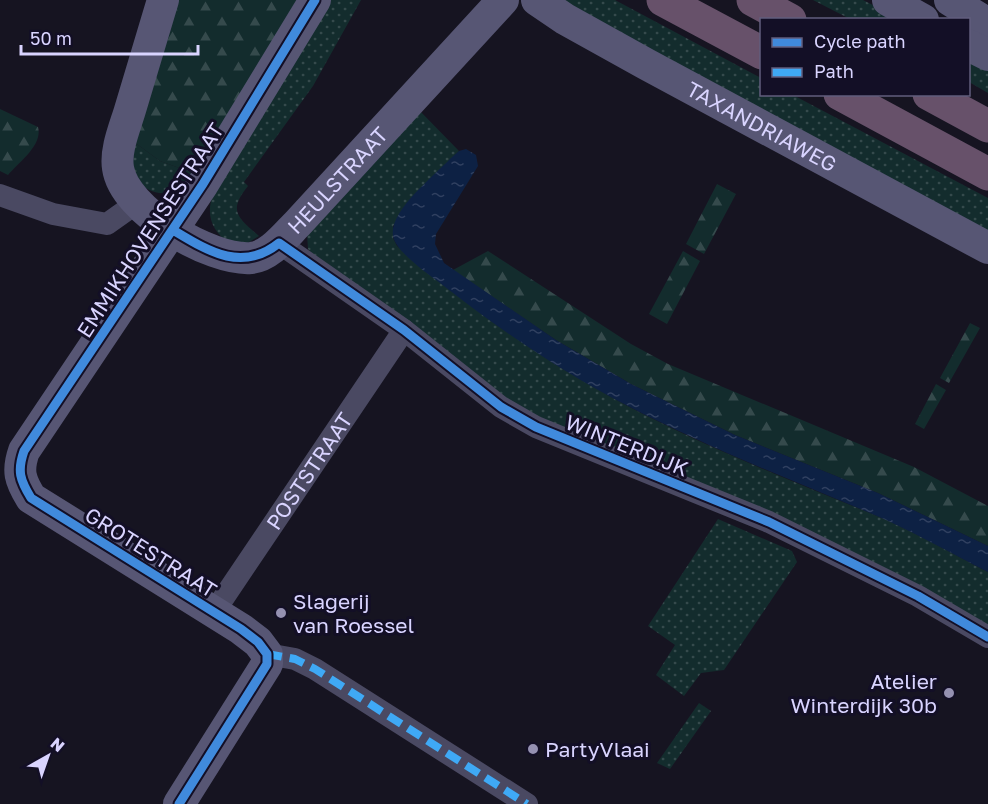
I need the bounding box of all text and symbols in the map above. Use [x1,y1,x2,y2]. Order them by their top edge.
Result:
scale bar [21,18,198,56]
legend [760,18,970,96]
text: 50 m [30,27,72,49]
text: Cycle path [814,30,906,52]
text: Path [814,60,854,82]
street label: TAXANDRIAWEG [682,75,841,177]
street label: EMMIKHOVENSESTRAAT [71,118,229,342]
street label: HEULSTRAAT [282,121,393,239]
street label: POSTSTRAAT [260,407,358,535]
street label: WINTERDIJK [562,409,692,481]
street label: GROTESTRAAT [80,501,222,603]
place label: Slagerij van Roessel [293,588,414,638]
marker: Slagerij van Roessel [274,606,288,620]
place label: Atelier Winterdijk 30b [790,668,937,718]
marker: Atelier Winterdijk 30b [942,686,956,700]
north arrow [18,726,78,786]
text: N [47,733,69,756]
place label: PartyVlaai [545,736,650,762]
marker: PartyVlaai [526,742,540,756]

